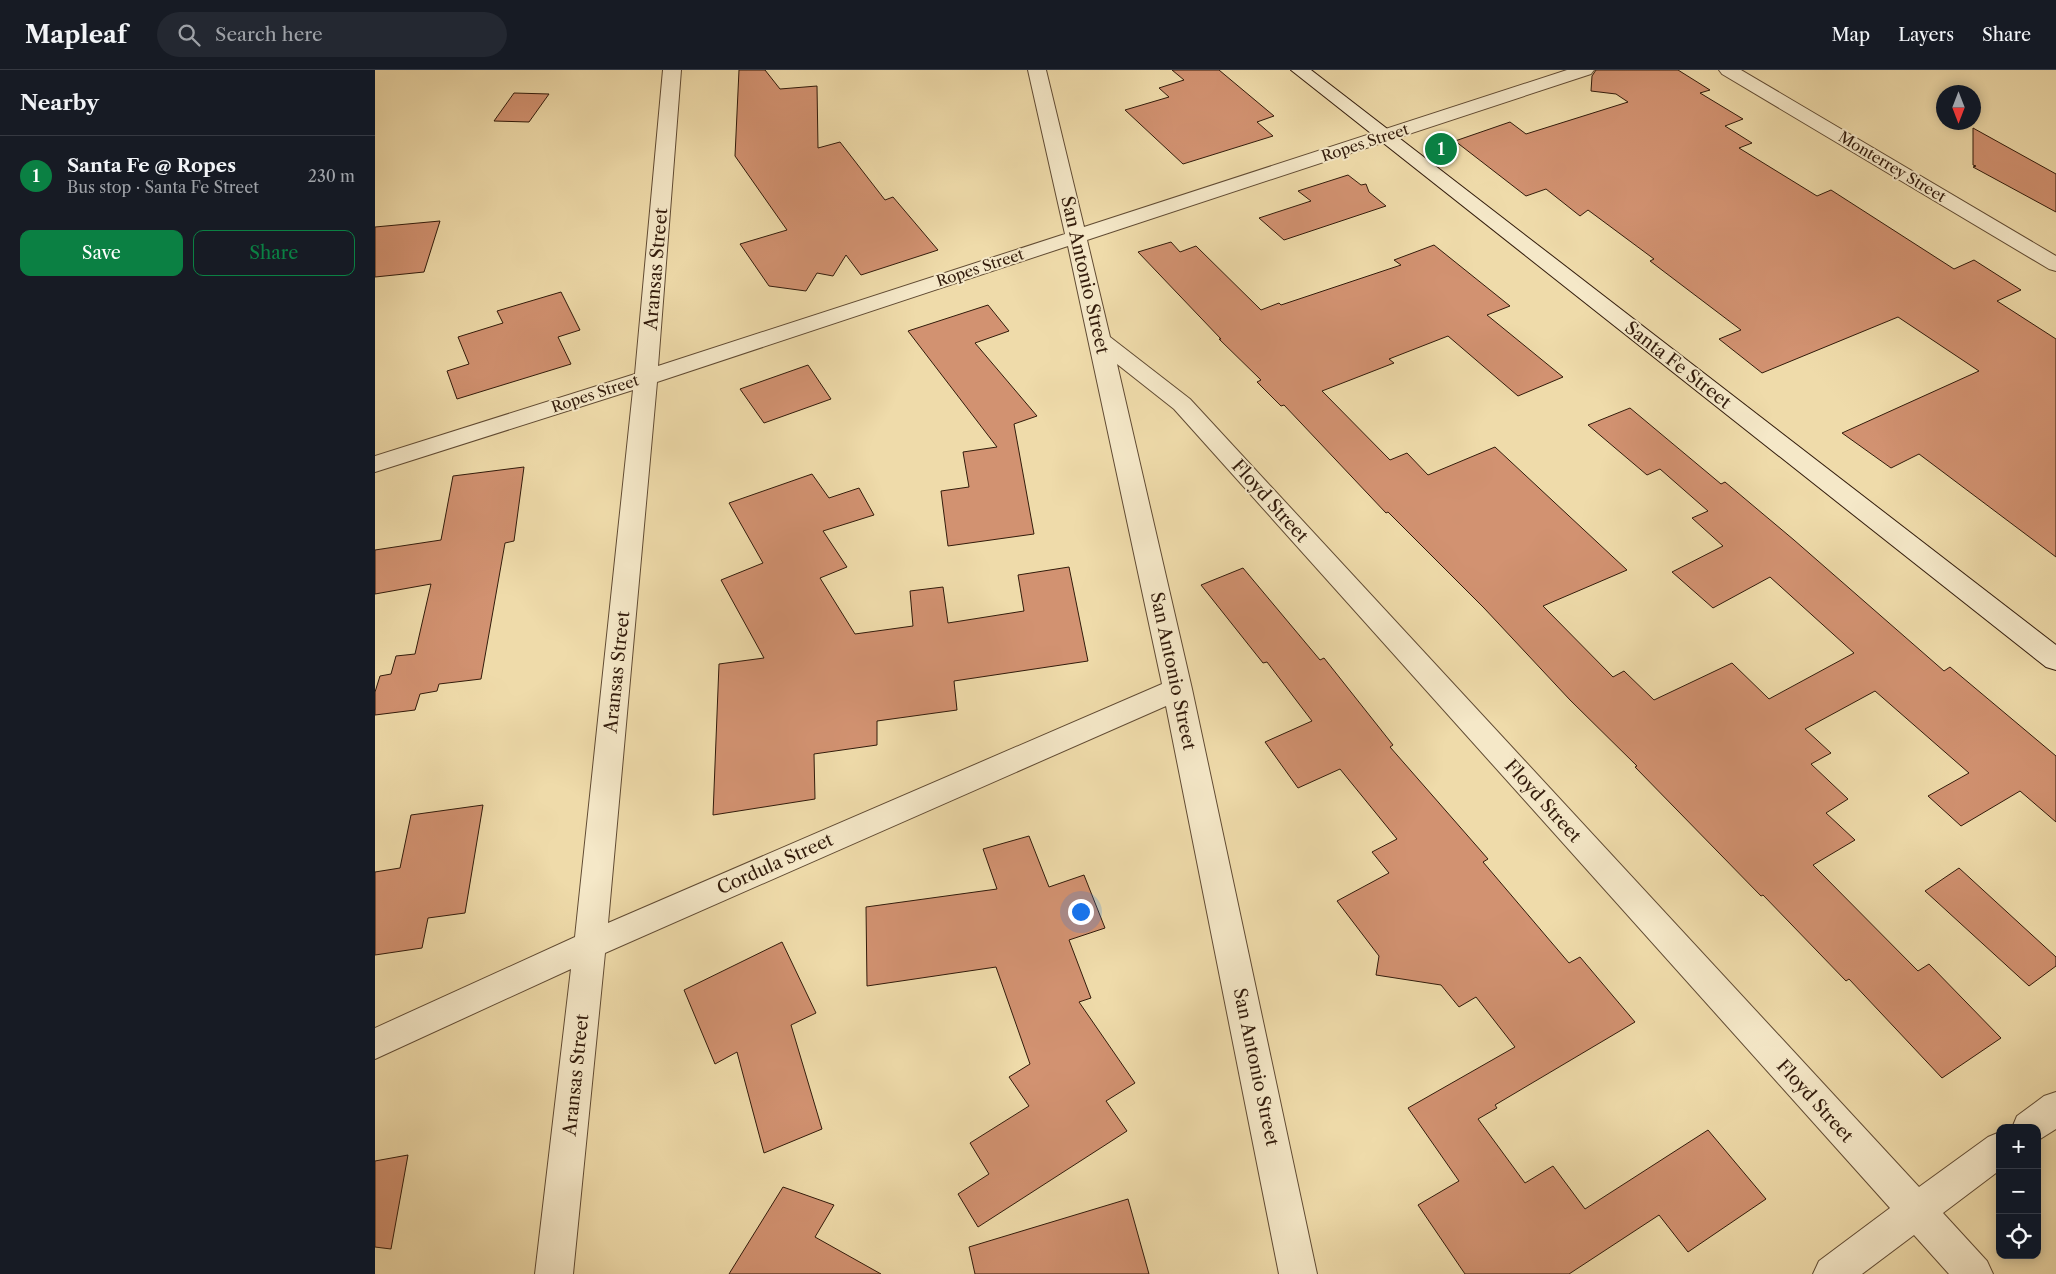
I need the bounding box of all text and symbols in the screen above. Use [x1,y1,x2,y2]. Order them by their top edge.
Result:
search box [157,12,507,57]
text: Mapleaf [25,20,127,49]
icon: search [175,21,203,49]
text: Search here [215,23,323,46]
text: Map [1832,24,1870,46]
text: Layers [1898,24,1954,46]
text: Share [1982,24,2031,46]
north arrow [1936,85,1981,130]
text: Nearby [20,90,99,115]
street label: Ropes Street [1319,119,1412,166]
street label: Monterrey Street [1835,127,1950,206]
pin: 1 [1425,130,1457,168]
text: Santa Fe @ Ropes [67,154,236,177]
text: 1 [32,166,40,186]
text: 230 m [308,166,355,186]
text: Bus stop · Santa Fe Street [67,177,259,197]
street label: San Antonio Street [1056,194,1114,357]
street label: Aransas Street [640,206,672,332]
button: Save [20,230,183,276]
button: Share [193,230,355,276]
street label: Ropes Street [934,244,1027,291]
street label: Santa Fe Street [1621,317,1736,414]
street label: Ropes Street [549,370,642,417]
street label: Floyd Street [1227,455,1313,547]
street label: San Antonio Street [1145,590,1201,753]
street label: Aransas Street [600,609,634,735]
street label: Floyd Street [1500,755,1586,847]
street label: Cordula Street [714,828,837,899]
your location [1068,899,1094,925]
street label: San Antonio Street [1228,986,1284,1149]
street label: Aransas Street [559,1012,593,1138]
street label: Floyd Street [1772,1055,1858,1147]
map controls [1996,1124,2041,1259]
button: + [1996,1124,2041,1169]
button: − [1996,1169,2041,1214]
button: locate [1996,1214,2041,1259]

